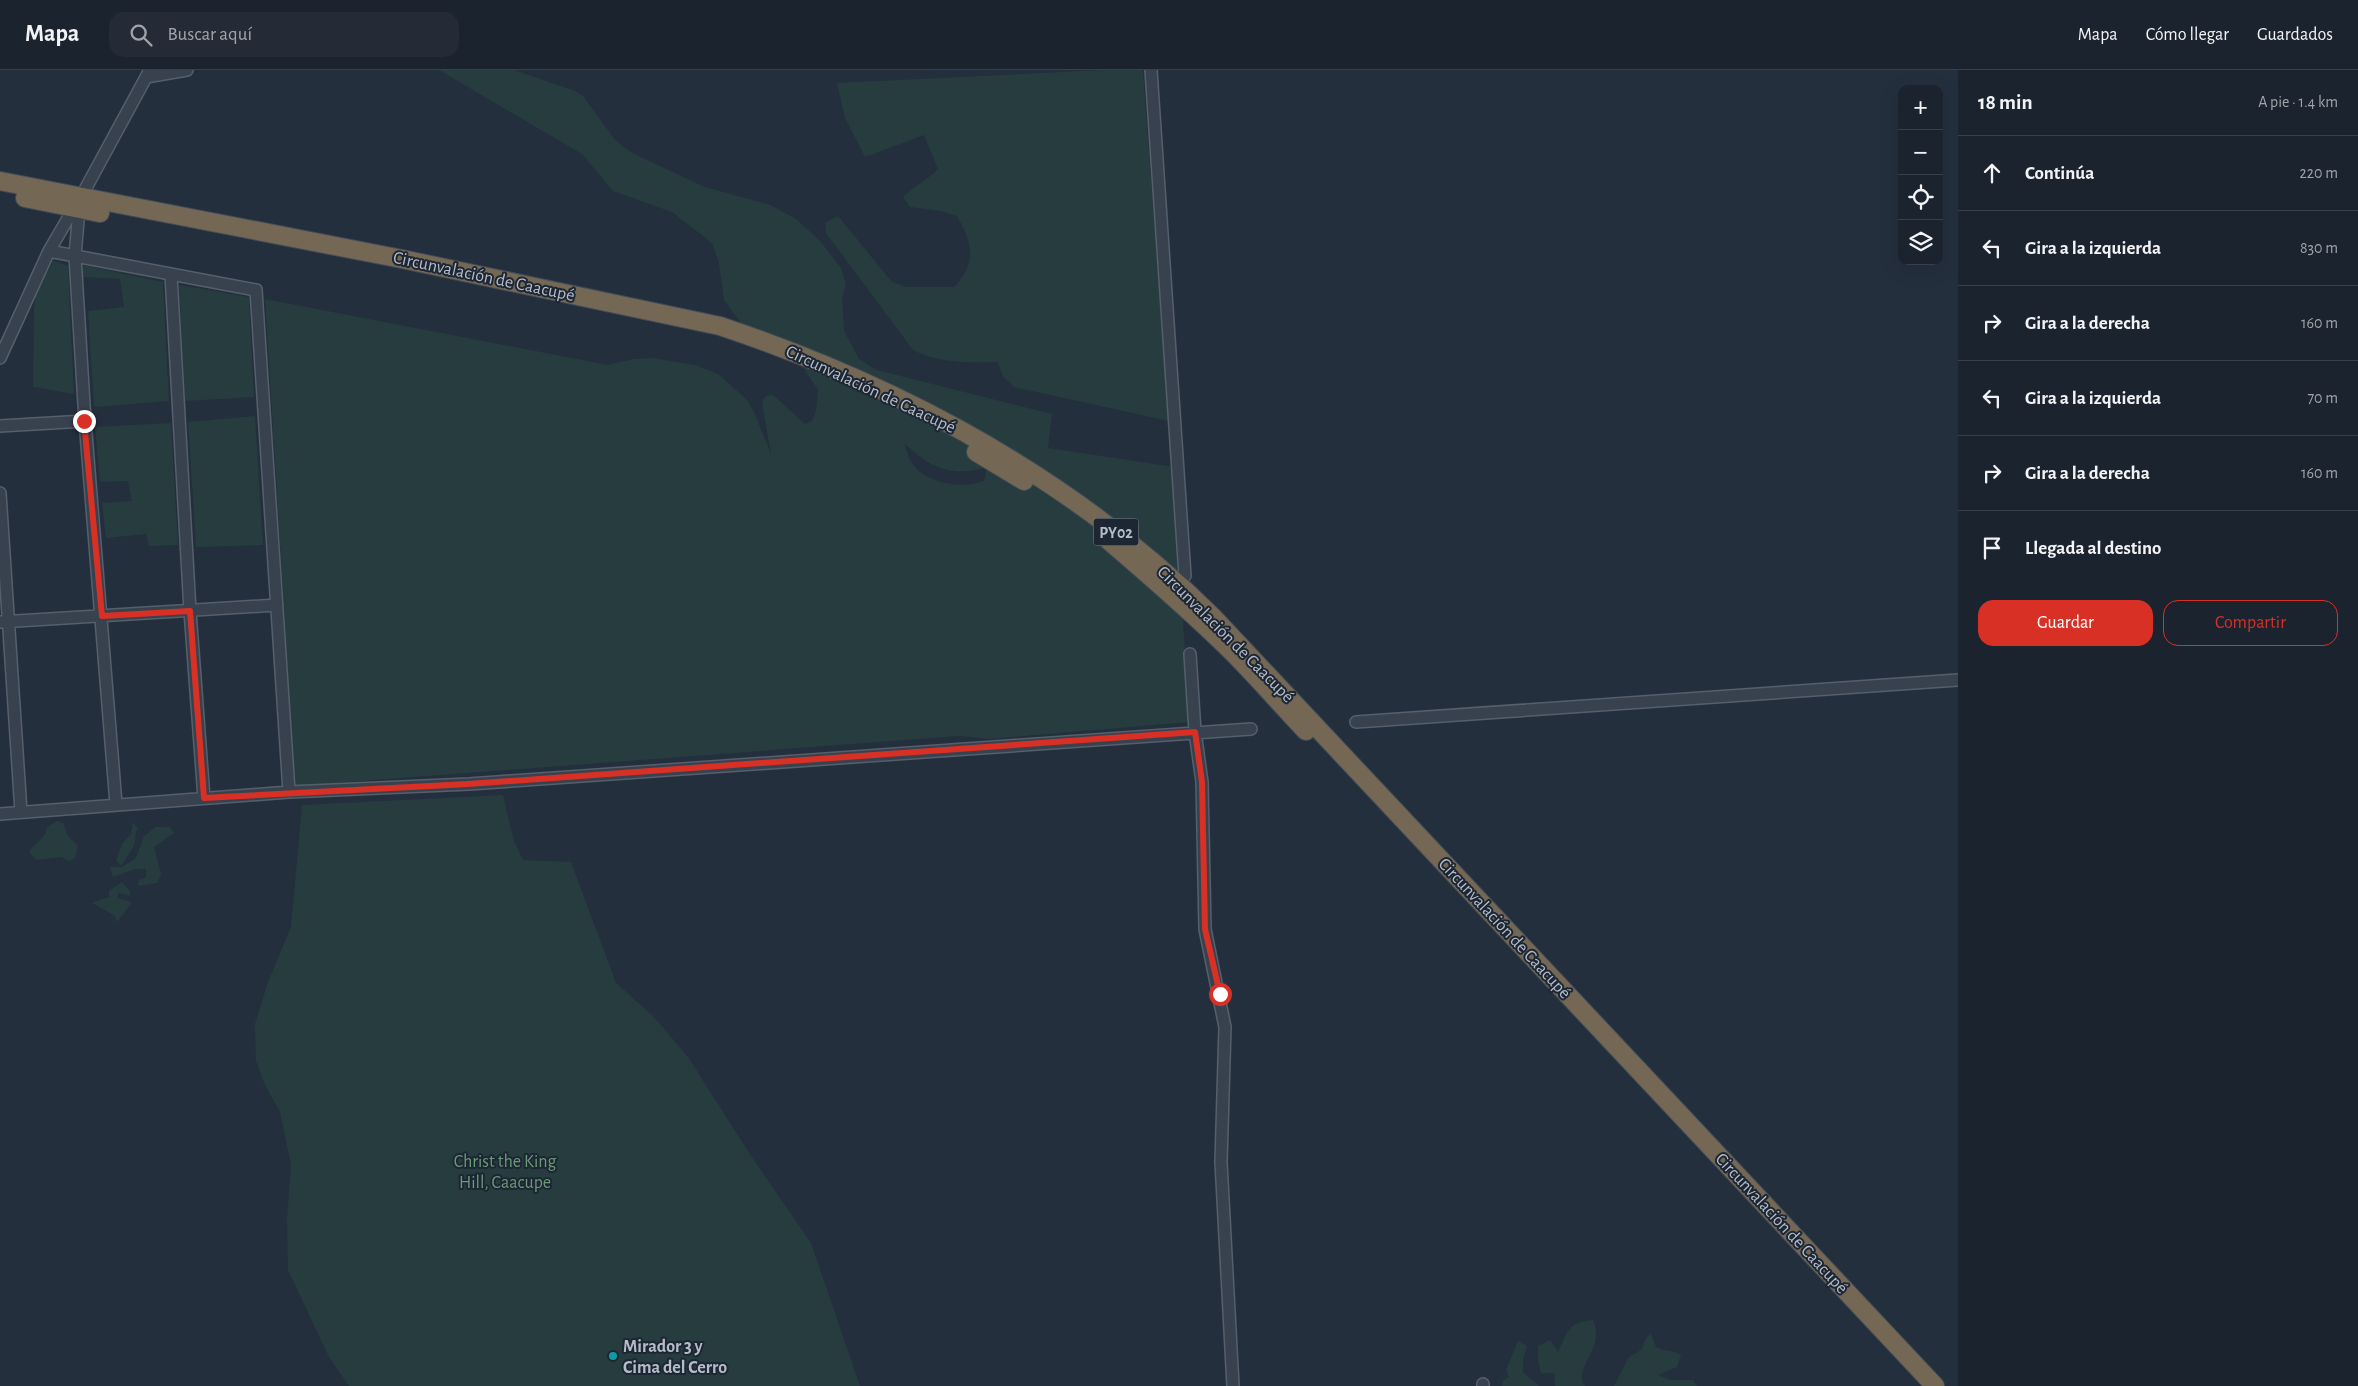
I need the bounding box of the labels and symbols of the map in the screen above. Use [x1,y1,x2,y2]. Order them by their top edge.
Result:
street label: Circunvalación de Caacupé [391,249,576,305]
street label: Circunvalación de Caacupé [783,343,958,437]
route end [73,410,96,433]
road number: PY02 [1094,518,1138,546]
street label: Circunvalación de Caacupé [1153,563,1297,707]
street label: Circunvalación de Caacupé [1435,855,1574,1003]
route start [1209,983,1232,1006]
street label: Circunvalación de Caacupé [1712,1150,1851,1298]
park label: Christ the King Hill, Caacupe [454,1153,557,1192]
place label: Mirador 3 y Cima del Cerro [623,1338,727,1377]
marker: Mirador 3 y Cima del Cerro [607,1350,619,1362]

